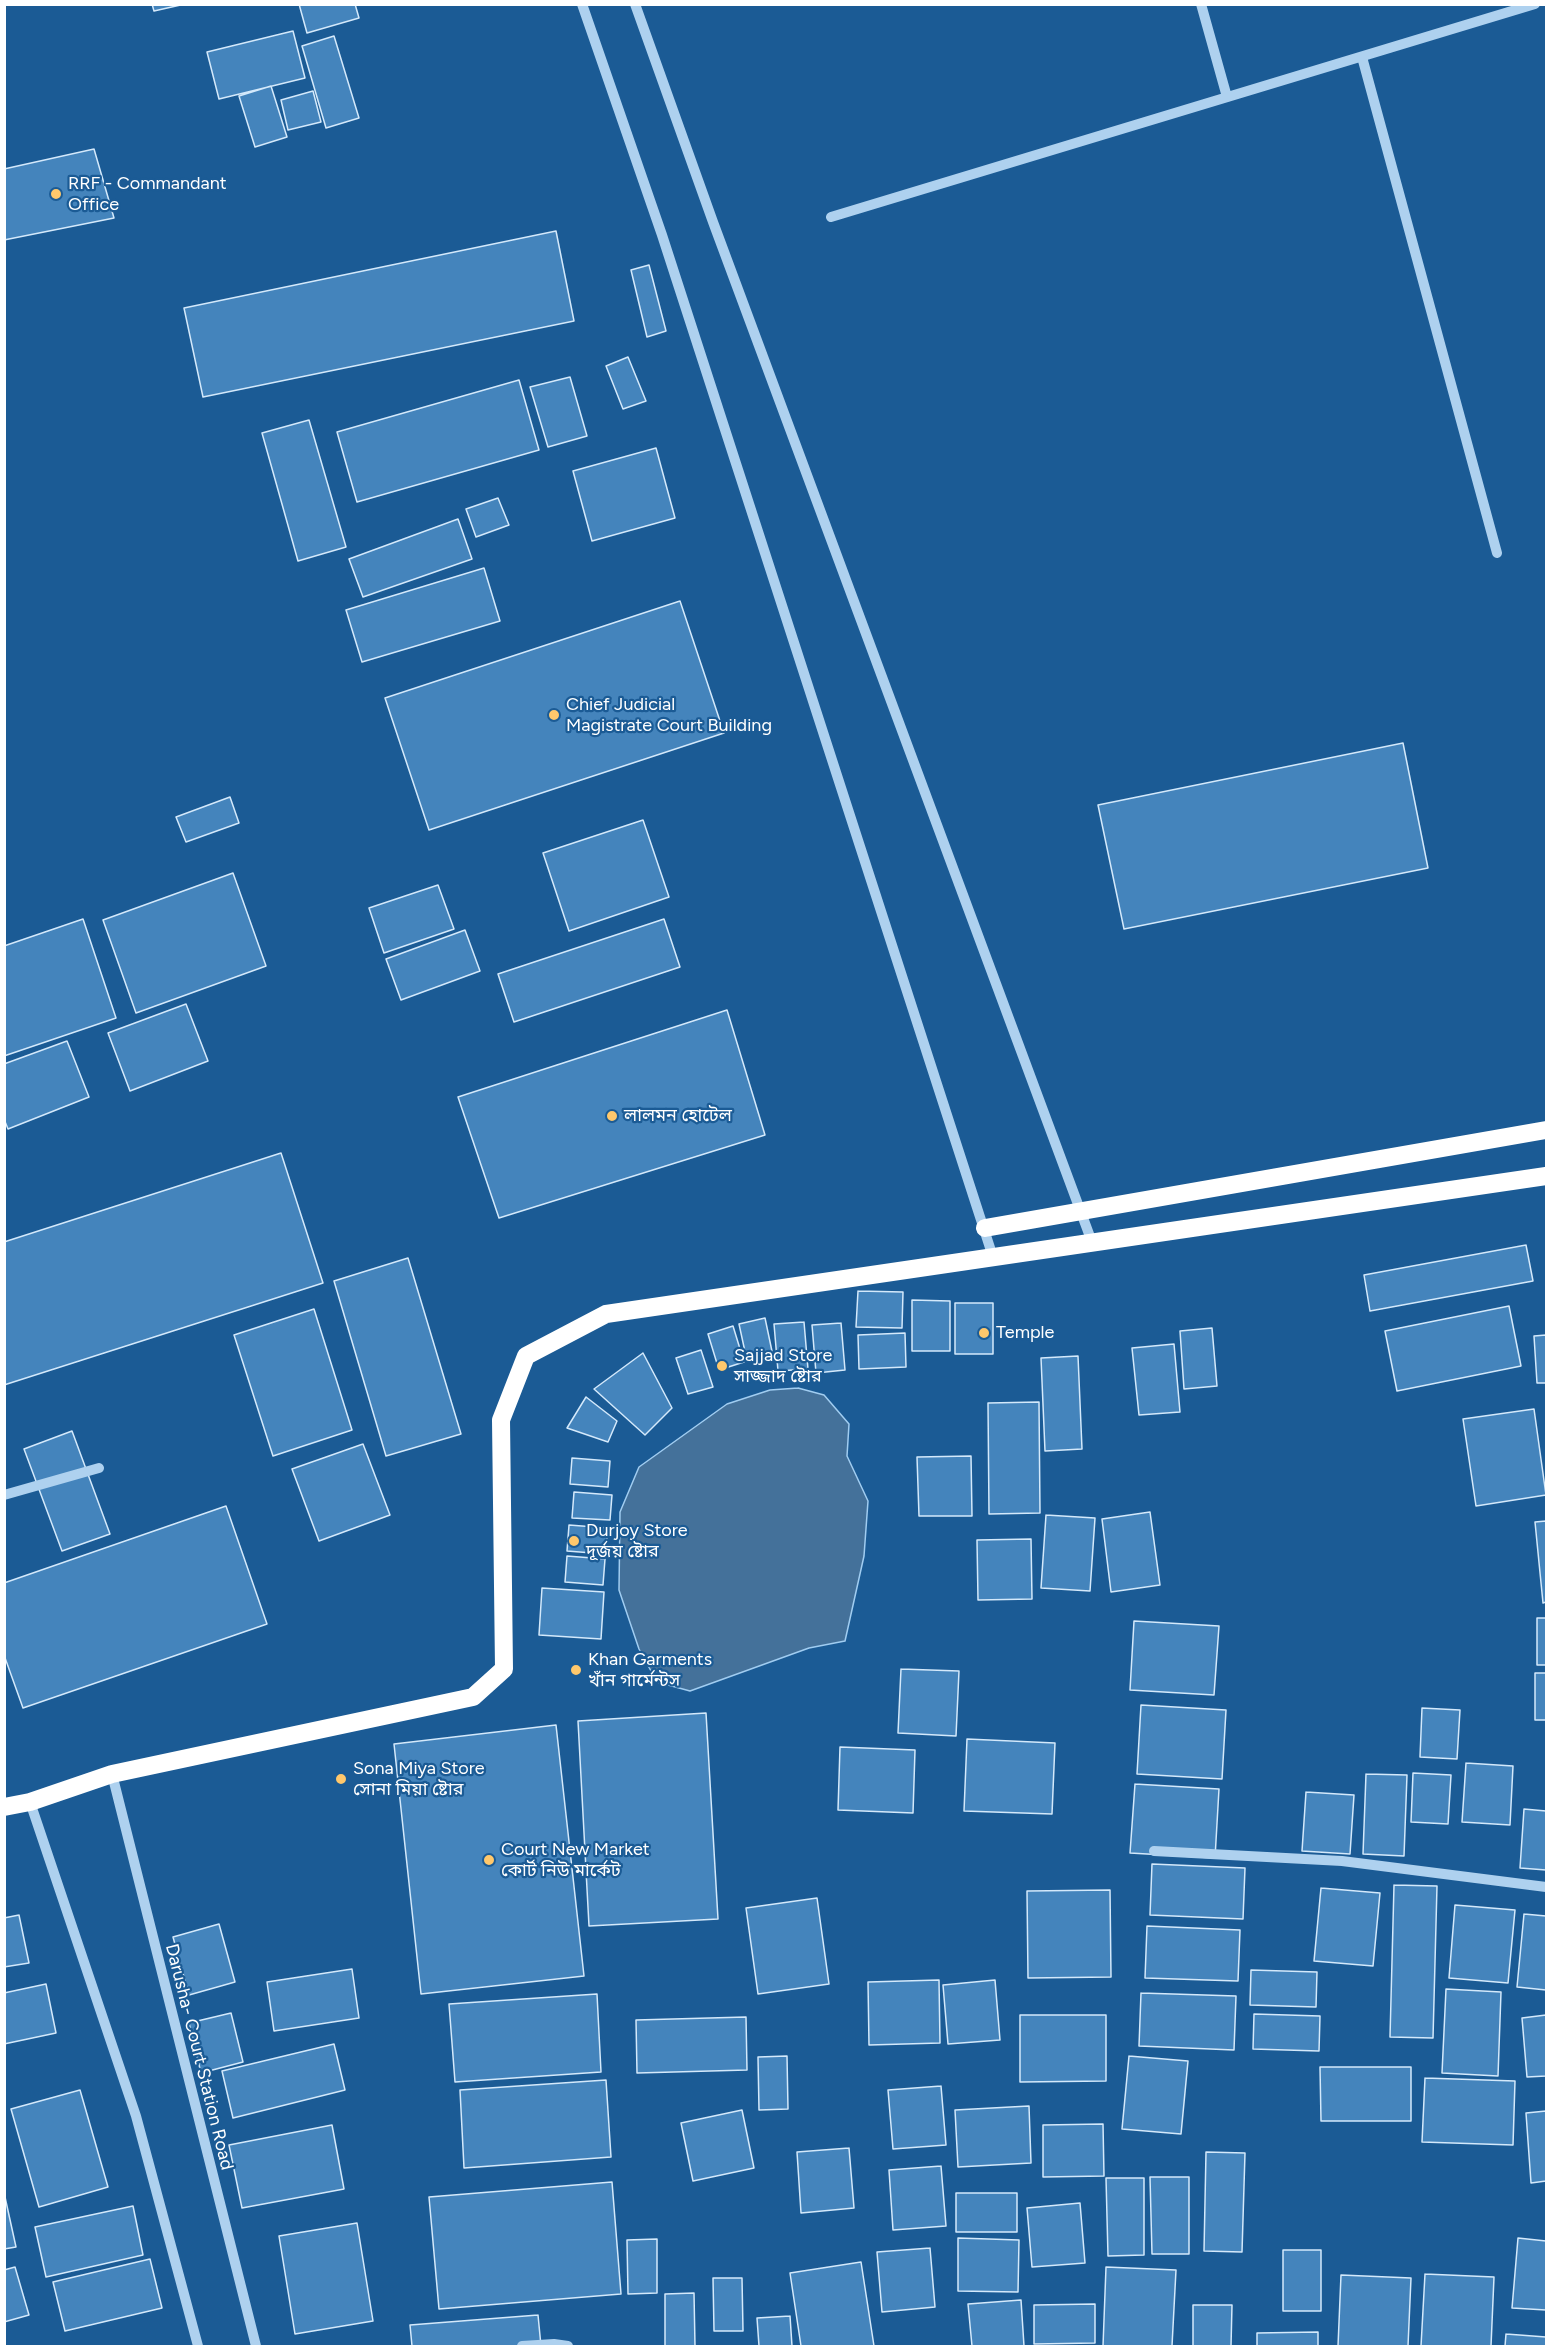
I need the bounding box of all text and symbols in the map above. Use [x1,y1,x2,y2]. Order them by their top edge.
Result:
place label: RRF - Commandant Office [68,173,227,216]
marker: RRF - Commandant Office [49,187,63,201]
place label: Chief Judicial Magistrate Court Building [566,694,772,736]
marker: Chief Judicial Magistrate Court Building [547,708,561,722]
place label: লালমন হোটেল [624,1105,732,1127]
marker: লালমন হোটেল [605,1109,619,1123]
place label: Temple [996,1322,1054,1344]
marker: Temple [977,1326,991,1340]
place label: Sajjad Store সাজ্জাদ ষ্টোর [734,1345,832,1388]
marker: Sajjad Store সাজ্জাদ ষ্টোর [715,1359,729,1373]
place label: Durjoy Store দূর্জয় ষ্টোর [586,1520,688,1562]
marker: Durjoy Store দূর্জয় ষ্টোর [567,1534,581,1548]
place label: Khan Garments খাঁন গার্মেন্টস [588,1649,712,1692]
marker: Khan Garments খাঁন গার্মেন্টস [569,1663,583,1677]
place label: Sona Miya Store সোনা মিয়া ষ্টোর [353,1758,485,1800]
marker: Sona Miya Store সোনা মিয়া ষ্টোর [334,1772,348,1786]
place label: Court New Market কোর্ট নিউ মার্কেট [501,1839,650,1882]
marker: Court New Market কোর্ট নিউ মার্কেট [482,1853,496,1867]
street label: Darusha- Court Station Road [160,1942,238,2172]

